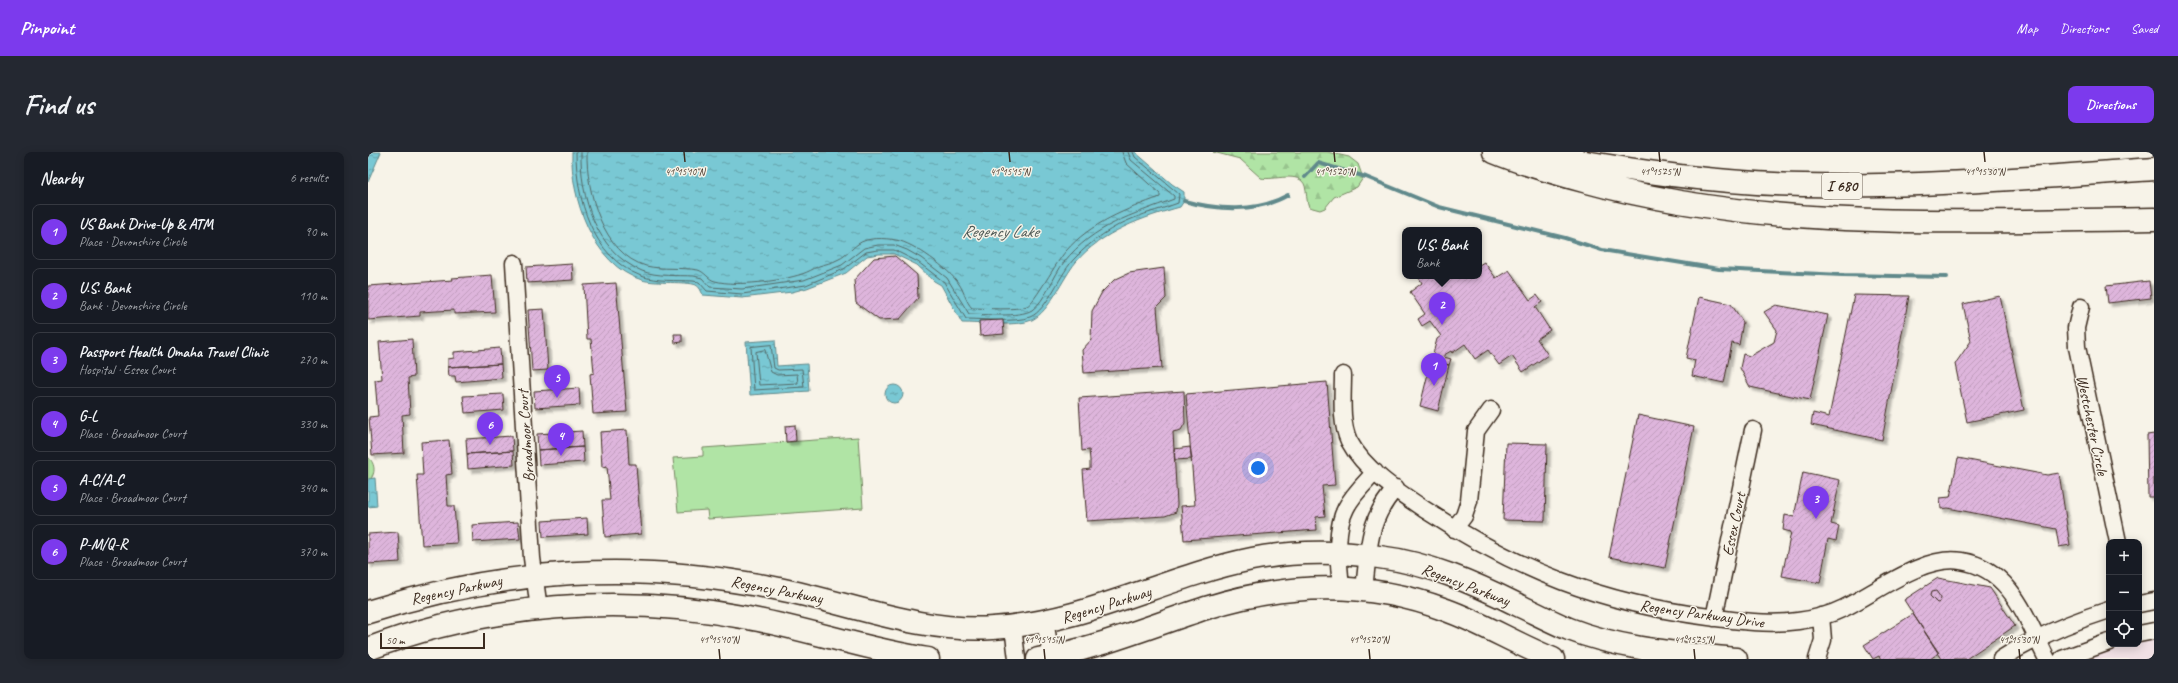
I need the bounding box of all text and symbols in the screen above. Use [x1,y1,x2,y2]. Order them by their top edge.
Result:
text: Pinpoint [20,16,74,40]
text: Map [2017,20,2038,37]
text: Directions [2060,20,2109,37]
text: Saved [2131,20,2158,37]
button: Directions [2068,86,2154,123]
text: Find us [24,87,94,122]
text: 41°15'10"N [665,165,707,178]
text: 41°15'15"N [990,165,1032,178]
text: 41°15'20"N [1315,165,1357,178]
text: 41°15'25"N [1640,165,1682,178]
text: 41°15'30"N [1965,165,2007,178]
text: Nearby [40,168,83,189]
text: 6 results [290,170,328,186]
road number: I 680 [1822,173,1862,199]
text: US Bank Drive-Up & ATM [79,215,213,234]
water label: Regency Lake [962,221,1040,242]
text: 1 [51,224,57,240]
text: 90 m [305,224,327,240]
popup [1402,227,1482,279]
text: Place · Devonshire Circle [79,234,186,250]
text: U.S. Bank [1416,236,1468,255]
text: Bank [1416,255,1439,271]
text: U.S. Bank [79,279,130,298]
text: 2 [51,288,57,304]
text: 110 m [299,288,327,304]
pin: 2 [1429,292,1455,325]
text: Bank · Devonshire Circle [79,298,187,314]
text: Passport Health Omaha Travel Clinic [79,343,268,362]
text: 3 [51,352,57,368]
text: 270 m [299,352,327,368]
pin: 1 [1421,353,1447,386]
text: Hospital · Essex Court [79,362,175,378]
pin: 5 [544,365,570,398]
street label: Westchester Circle [2072,373,2113,479]
street label: Broadmoor Court [513,386,539,483]
text: G-L [79,407,98,426]
pin: 6 [477,412,503,445]
text: 4 [51,416,57,432]
text: 330 m [299,416,327,432]
pin: 4 [548,423,574,456]
text: Place · Broadmoor Court [79,426,186,442]
your location [1248,458,1268,478]
text: A-C/A-C [79,471,123,490]
text: 5 [51,480,57,496]
text: 340 m [299,480,327,496]
pin: 3 [1803,486,1829,519]
street label: Essex Court [1718,489,1751,558]
text: Place · Broadmoor Court [79,490,186,506]
text: P-M/Q-R [79,535,127,554]
map controls [2106,539,2142,647]
button: + [2106,539,2142,575]
text: 6 [51,544,57,560]
text: 370 m [299,544,327,560]
text: Place · Broadmoor Court [79,554,186,570]
street label: Regency Parkway [1419,559,1514,611]
street label: Regency Parkway [409,570,505,609]
street label: Regency Parkway [729,571,826,609]
button: − [2106,575,2142,611]
street label: Regency Parkway [1059,581,1155,628]
street label: Regency Parkway Drive [1639,595,1767,633]
button: locate [2106,611,2142,647]
scale bar [380,631,485,650]
text: 50 m [386,633,405,647]
text: 41°15'10"N [699,633,741,646]
text: 41°15'15"N [1024,633,1066,646]
text: 41°15'20"N [1349,633,1391,646]
text: 41°15'25"N [1674,633,1716,646]
text: 41°15'30"N [1999,633,2041,646]

